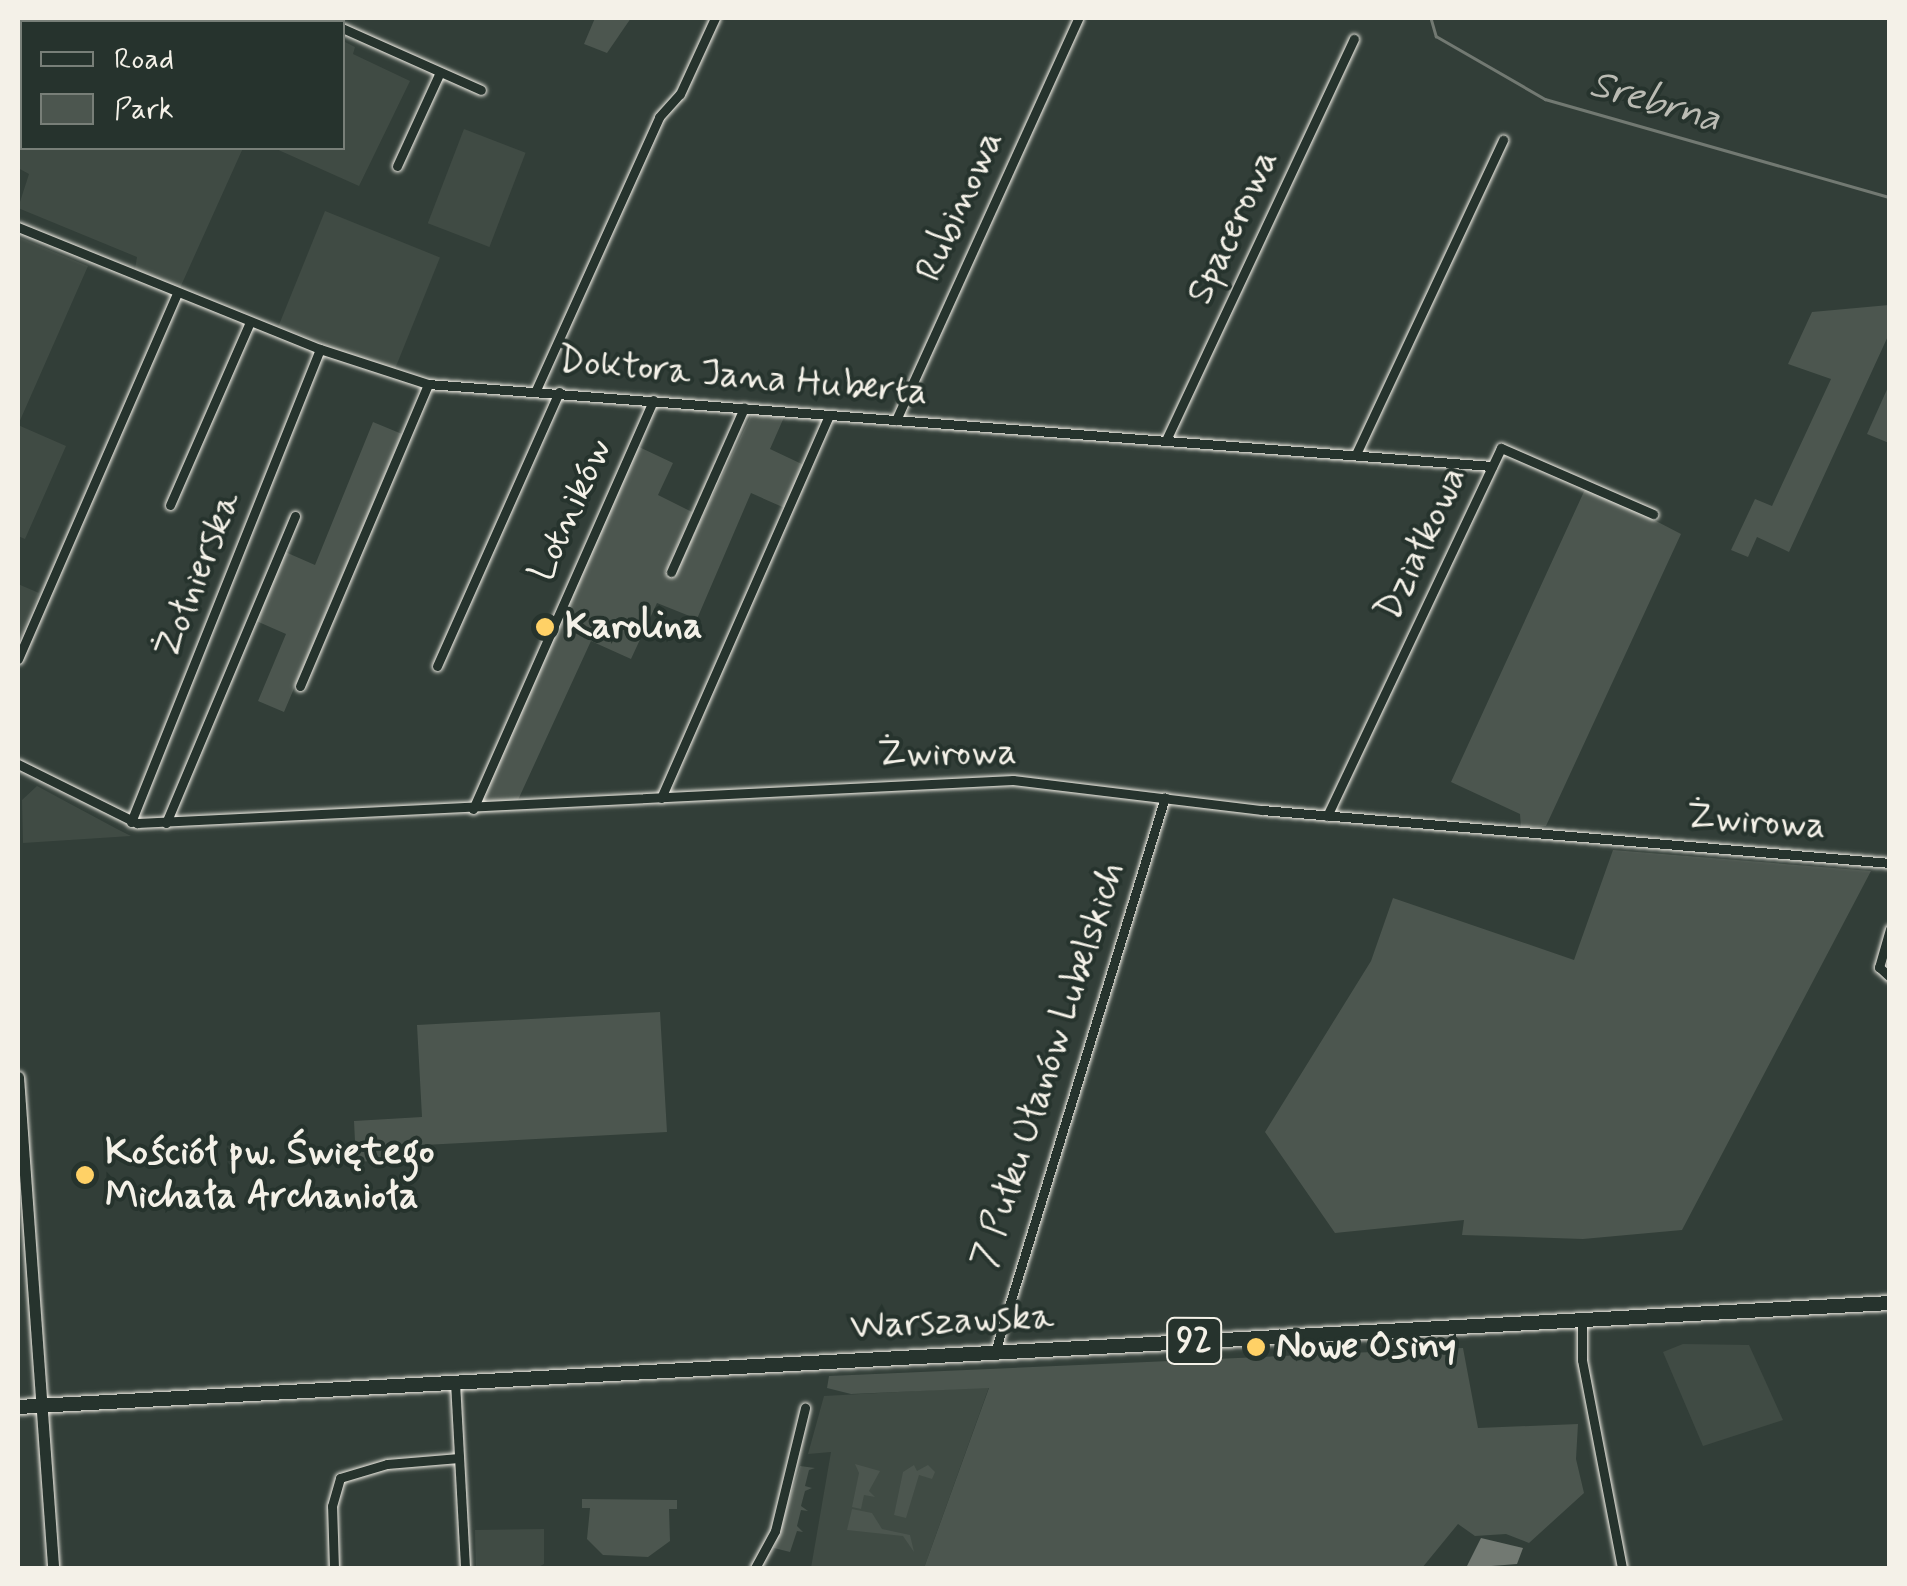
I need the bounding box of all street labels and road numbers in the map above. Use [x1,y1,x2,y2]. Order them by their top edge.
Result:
street label: Rubinowa [907,123,1013,289]
street label: Spacerowa [1177,142,1289,312]
street label: Doktora Jana Huberta [561,339,925,415]
street label: Lotników [519,432,623,588]
street label: Działkowa [1367,460,1477,628]
street label: Żołnierska [145,485,251,665]
street label: Żwirowa [877,730,1017,778]
street label: Żwirowa [1685,794,1827,850]
street label: 7 Pułku Ułanów Lubelskich [961,855,1137,1275]
street label: Warszawska [849,1294,1055,1350]
road number: 92 [1164,1311,1224,1371]

